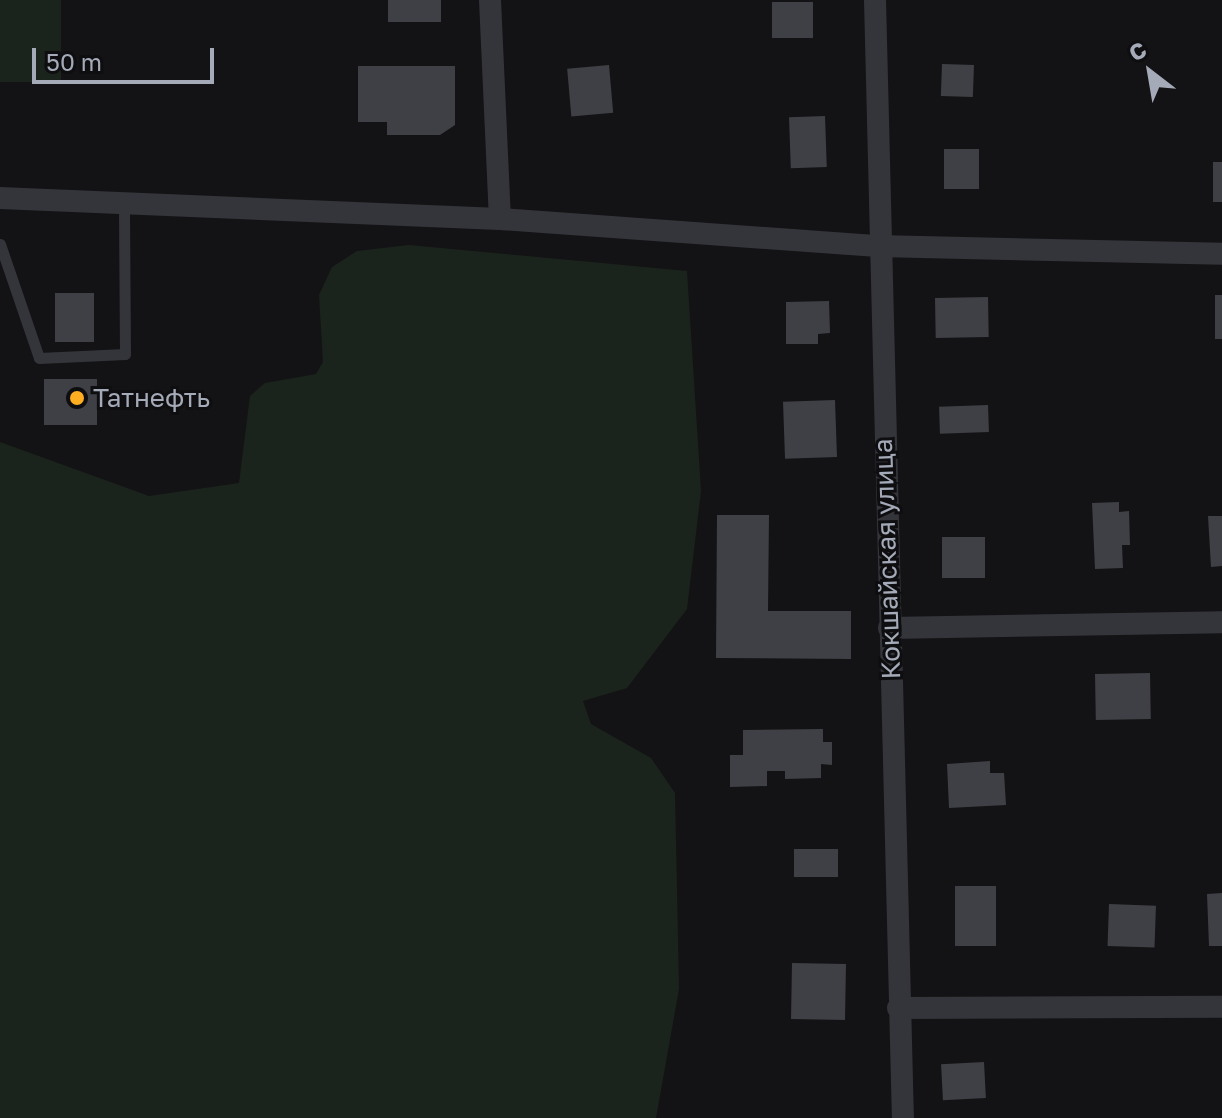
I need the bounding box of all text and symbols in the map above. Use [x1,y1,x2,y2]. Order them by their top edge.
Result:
scale bar [36,32,218,82]
north arrow [1110,32,1190,112]
text: С [1124,35,1151,67]
text: 50 m [46,47,102,76]
place label: Татнефть [93,382,210,414]
marker: Татнефть [68,389,86,407]
street label: Кокшайская улица [867,438,907,680]

